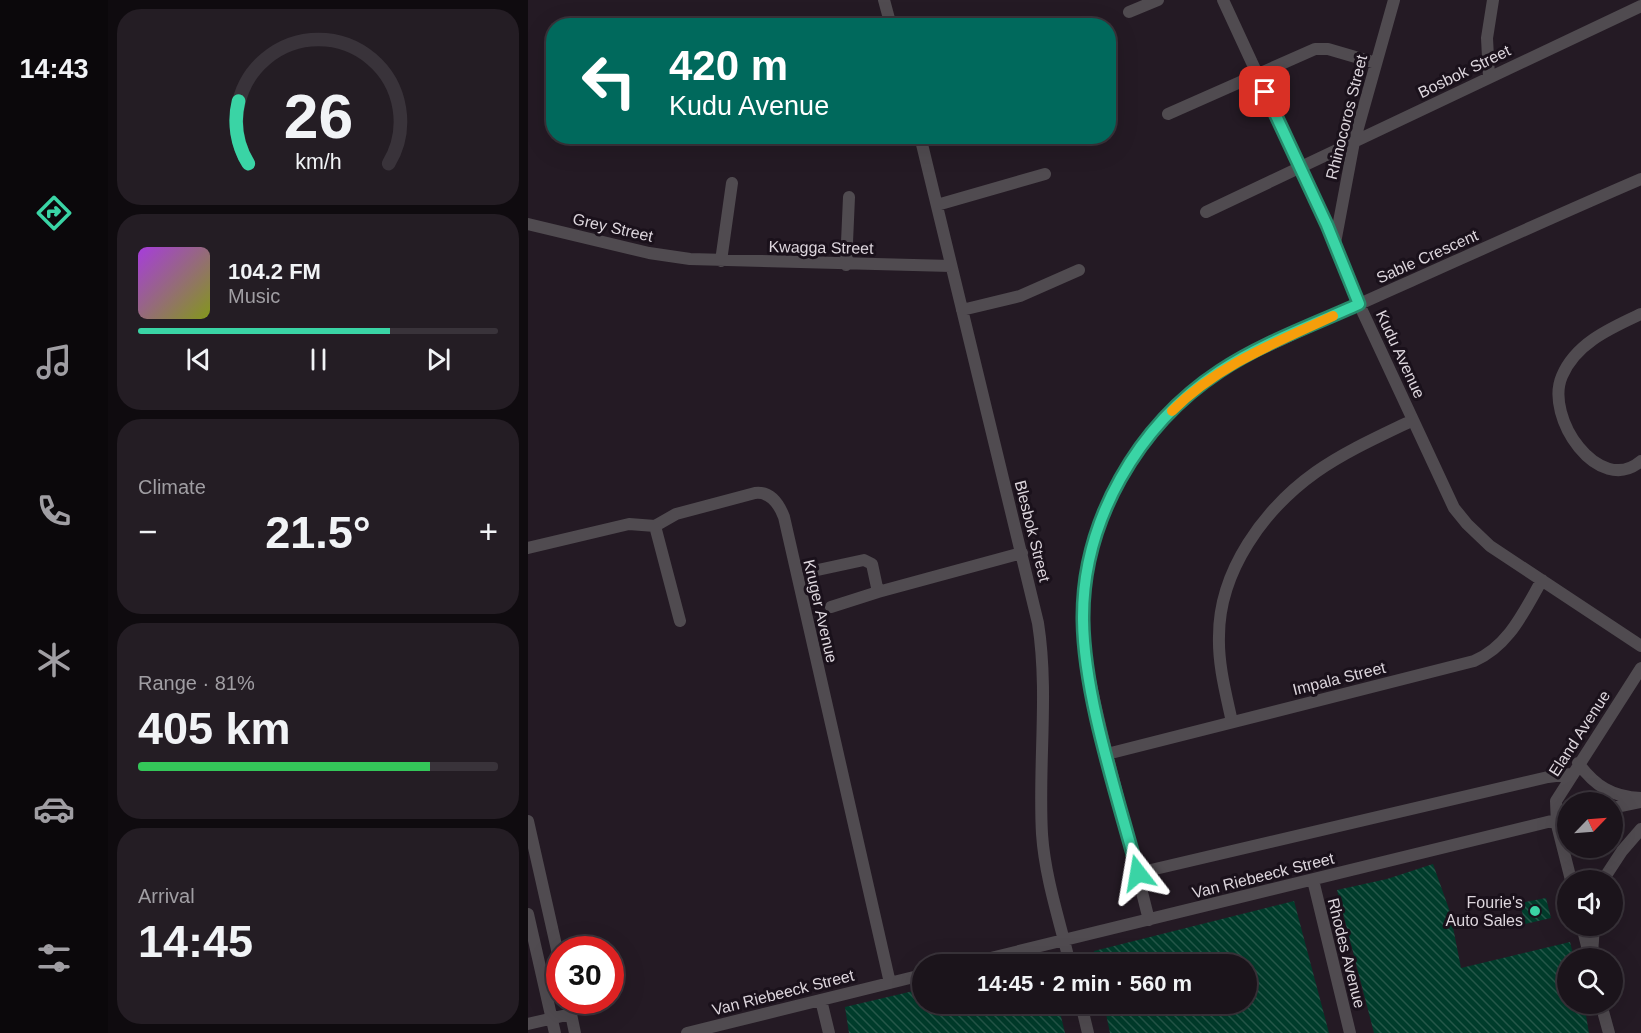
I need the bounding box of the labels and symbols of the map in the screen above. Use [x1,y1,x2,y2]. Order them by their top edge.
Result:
street label: Bosbok Street [1415,42,1514,101]
street label: Rhinocoros Street [1323,52,1370,181]
pin [1239,66,1290,117]
street label: Grey Street [571,210,655,245]
street label: Sable Crescent [1374,226,1481,286]
street label: Kwagga Street [768,238,874,257]
street label: Kudu Avenue [1373,308,1428,401]
street label: Blesbok Street [1012,479,1053,584]
street label: Kruger Avenue [800,558,841,665]
street label: Impala Street [1291,659,1388,698]
street label: Eland Avenue [1545,687,1613,779]
north arrow [1557,792,1623,858]
position arrow [1106,841,1170,905]
street label: Van Riebeeck Street [1190,849,1336,901]
place label: Fourie's Auto Sales [1446,894,1523,929]
street label: Rhodes Avenue [1325,896,1368,1010]
marker: Fourie's Auto Sales [1528,904,1542,918]
speed limit sign: 30 [546,936,624,1014]
street label: Van Riebeeck Street [710,966,856,1018]

